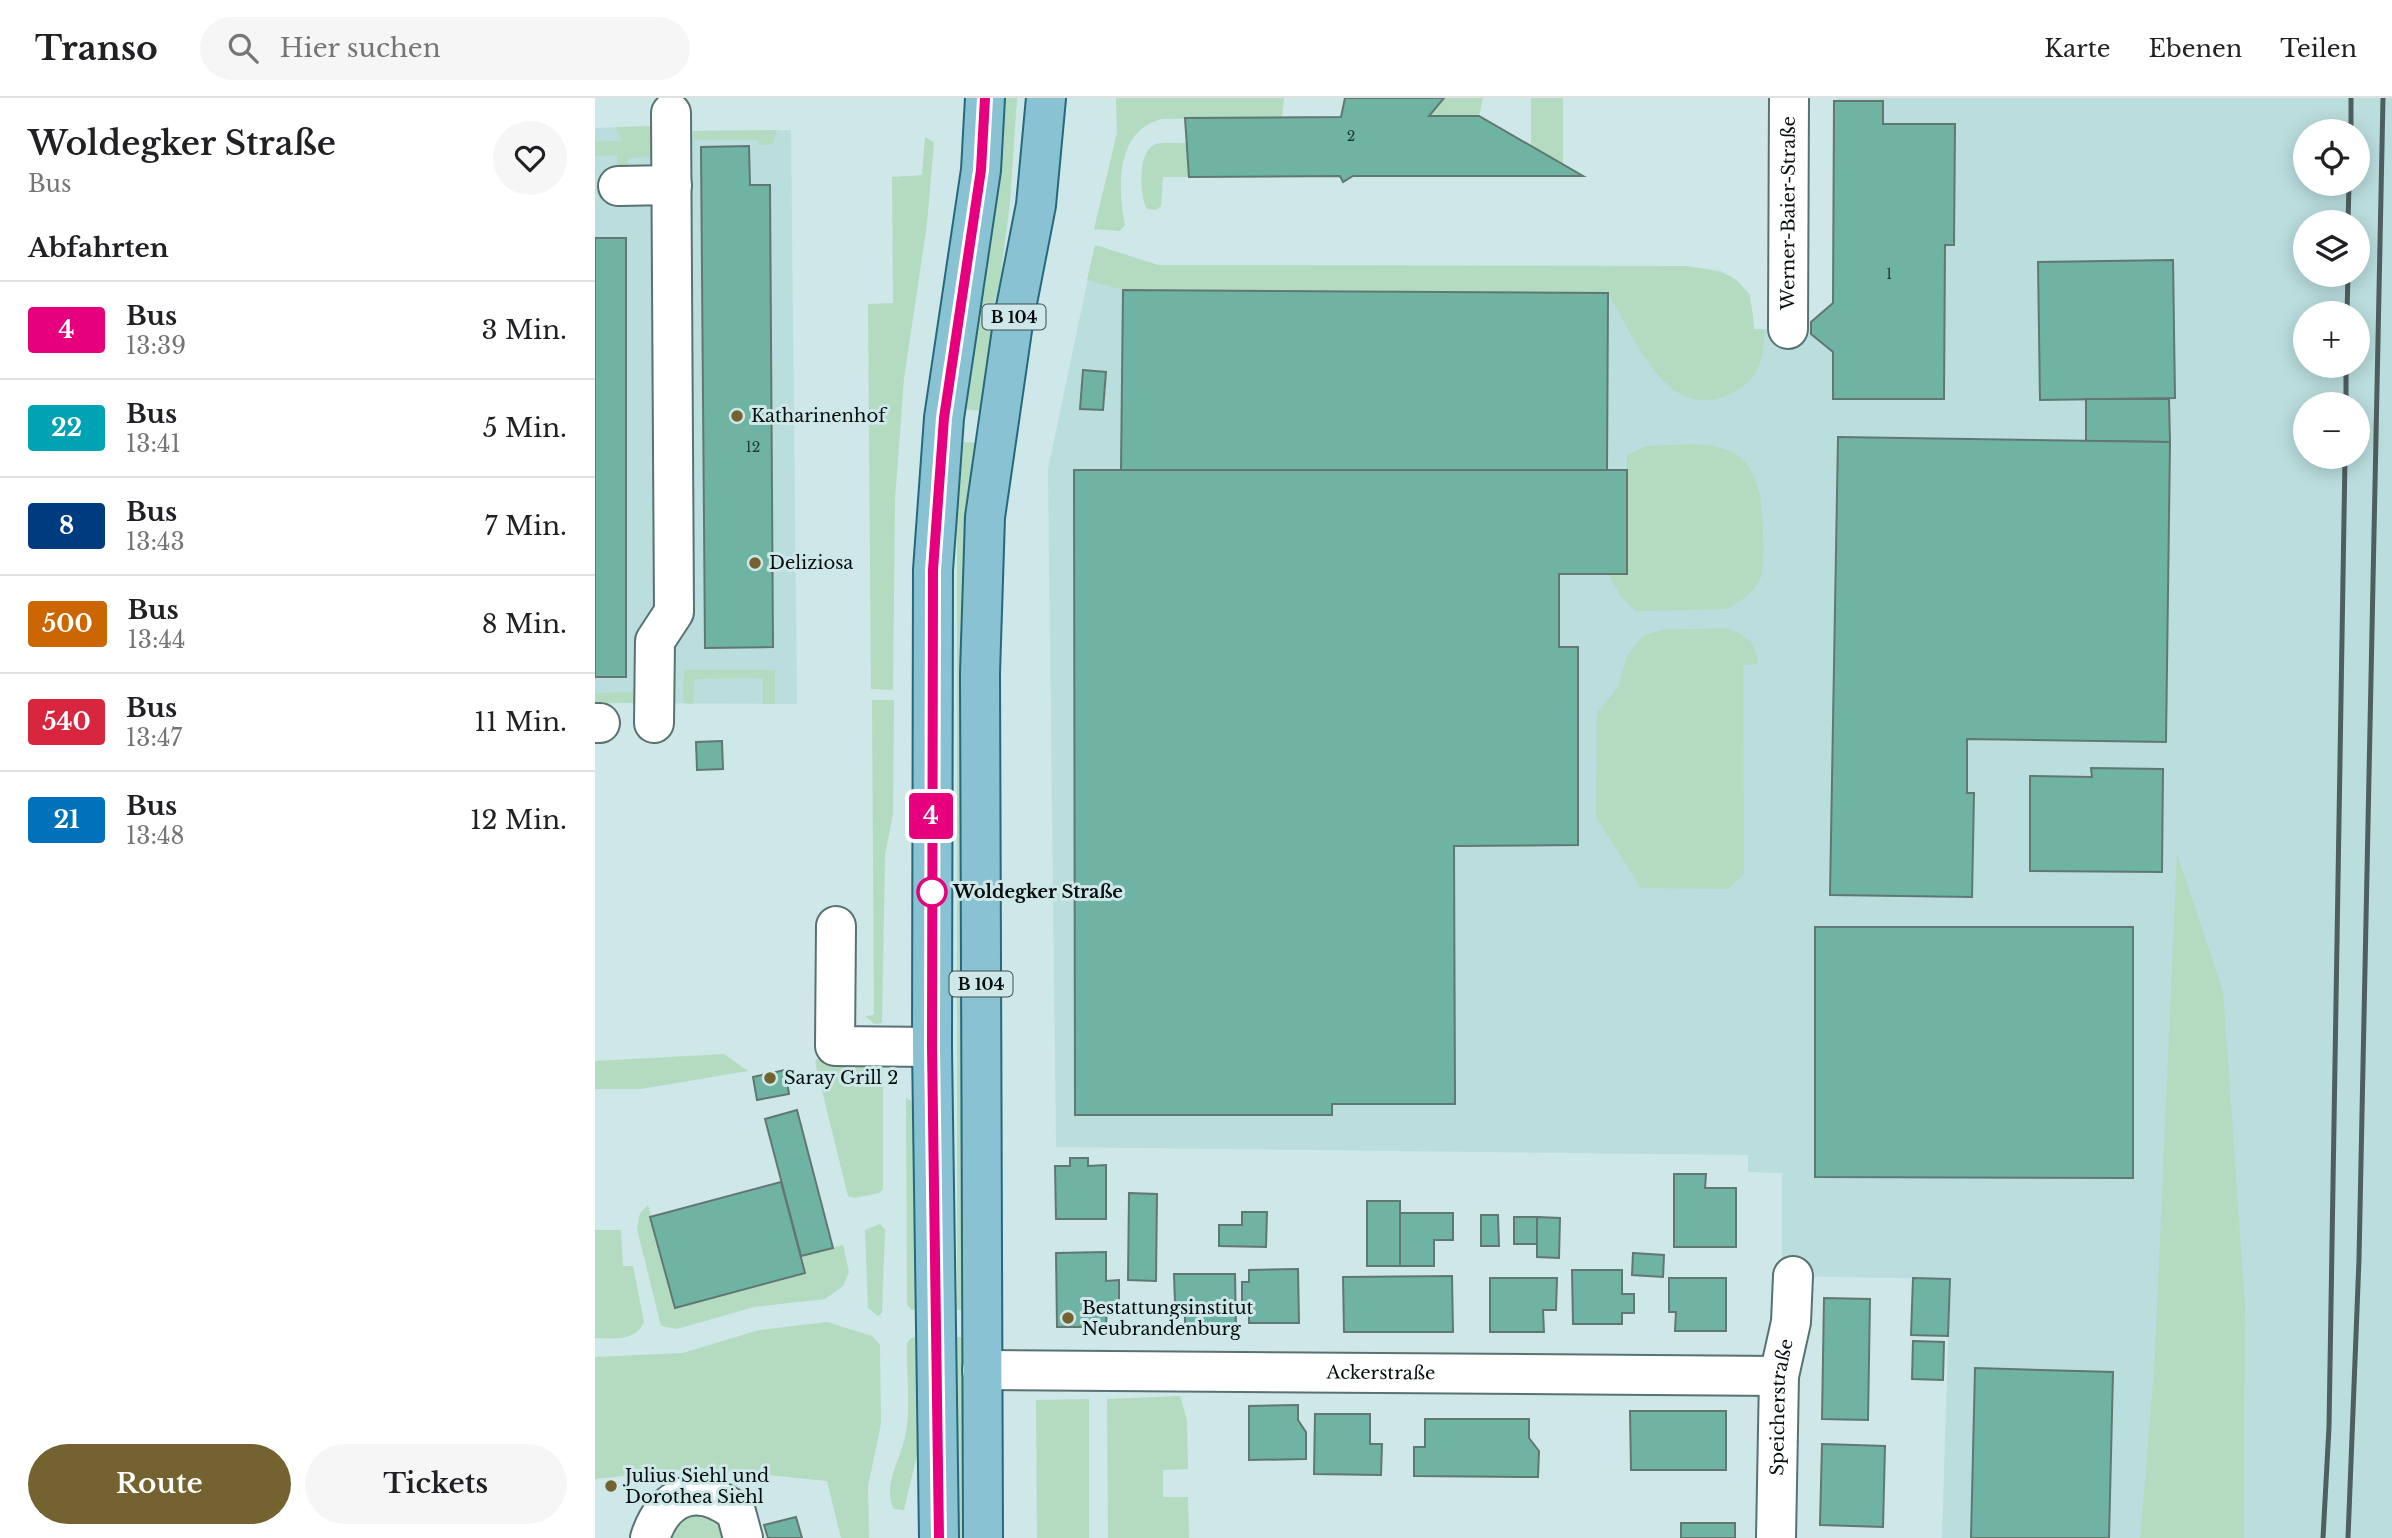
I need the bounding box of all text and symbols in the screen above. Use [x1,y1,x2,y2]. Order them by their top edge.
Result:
search box [200,17,690,80]
text: Transo [35,28,158,69]
icon: search [224,29,262,67]
text: Hier suchen [280,32,441,64]
text: Karte [2044,34,2111,63]
text: Ebenen [2149,34,2242,63]
text: Teilen [2280,34,2357,63]
street label: Werner-Baier-Straße [1777,116,1800,311]
map controls [2293,119,2370,469]
button: locate [2293,119,2370,196]
button: heart [493,121,567,195]
text: Woldegker Straße [28,123,336,164]
house number: 2 [1347,127,1355,145]
text: Bus [28,170,71,198]
button: layers [2293,210,2370,287]
text: Abfahrten [28,232,169,264]
house number: 1 [1886,265,1892,283]
text: Bus [126,300,177,332]
button: + [2293,301,2370,378]
road number: B 104 [983,304,1045,330]
text: 3 Min. [482,314,567,346]
text: 4 [59,315,74,344]
text: 13:39 [126,332,186,360]
button: − [2293,392,2370,469]
text: Bus [126,398,177,430]
place label: Katharinenhof [751,405,888,427]
marker: Katharinenhof [729,408,745,424]
text: 5 Min. [483,412,567,444]
text: 22 [51,413,82,442]
text: 13:41 [126,430,181,458]
house number: 12 [746,438,760,456]
text: Bus [126,496,177,528]
text: 7 Min. [484,510,567,542]
text: 8 [59,511,74,540]
text: 13:43 [126,528,185,556]
place label: Deliziosa [769,552,853,574]
marker: Deliziosa [747,555,763,571]
text: Bus [128,594,179,626]
text: 8 Min. [482,608,567,640]
text: 500 [42,609,93,638]
text: 13:44 [128,626,185,654]
text: Bus [126,692,177,724]
text: 11 Min. [474,706,567,738]
text: 540 [42,707,91,736]
text: 13:47 [126,724,182,752]
text: Bus [126,790,177,822]
line badge: 4 [908,793,954,839]
text: 4 [923,801,939,830]
text: 12 Min. [470,804,567,836]
text: 21 [53,805,80,834]
text: 13:48 [126,822,184,850]
marker: Woldegker Straße [917,877,947,907]
place label: Woldegker Straße [952,881,1123,903]
road number: B 104 [949,972,1013,996]
place label: Saray Grill 2 [784,1067,898,1089]
marker: Saray Grill 2 [762,1070,778,1086]
place label: Bestattungsinstitut Neubrandenburg [1082,1297,1254,1340]
marker: Bestattungsinstitut Neubrandenburg [1060,1310,1076,1326]
street label: Speicherstraße [1766,1337,1798,1476]
street label: Ackerstraße [1325,1362,1435,1384]
button: Route [28,1444,291,1524]
button: Tickets [305,1444,567,1524]
place label: Julius Siehl und Dorothea Siehl [623,1465,769,1508]
marker: Julius Siehl und Dorothea Siehl [603,1478,619,1494]

